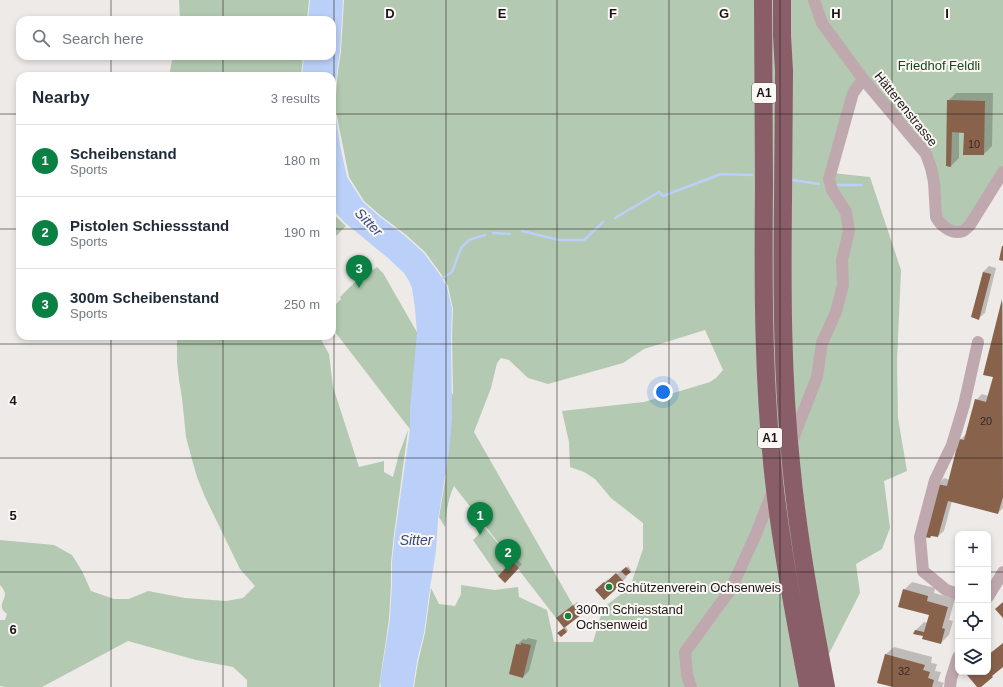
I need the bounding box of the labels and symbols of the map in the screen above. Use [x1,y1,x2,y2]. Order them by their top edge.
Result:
text: D [385,6,395,21]
text: E [498,6,507,21]
text: F [609,6,617,21]
text: G [719,6,729,21]
text: H [831,6,841,21]
text: I [945,6,949,21]
park label: Friedhof Feldli [898,58,980,73]
street label: Hätterenstrasse [871,69,941,149]
road number: A1 [752,83,776,103]
house number: 10 [968,138,980,150]
water label: Sitter [352,205,387,240]
pin: 3 [346,255,372,288]
your location [653,382,673,402]
text: 4 [9,393,17,408]
house number: 20 [980,415,992,427]
road number: A1 [758,428,782,448]
pin: 1 [467,502,493,535]
text: 5 [9,508,17,523]
water label: Sitter [400,532,434,548]
pin: 2 [495,539,521,572]
place label: Schützenverein Ochsenweis [617,580,782,595]
marker: Schützenverein Ochsenweis [604,582,614,592]
place label: 300m Schiesstand Ochsenweid [576,602,683,632]
marker: 300m Schiesstand Ochsenweid [563,611,573,621]
text: 6 [9,622,17,637]
house number: 32 [898,665,910,677]

